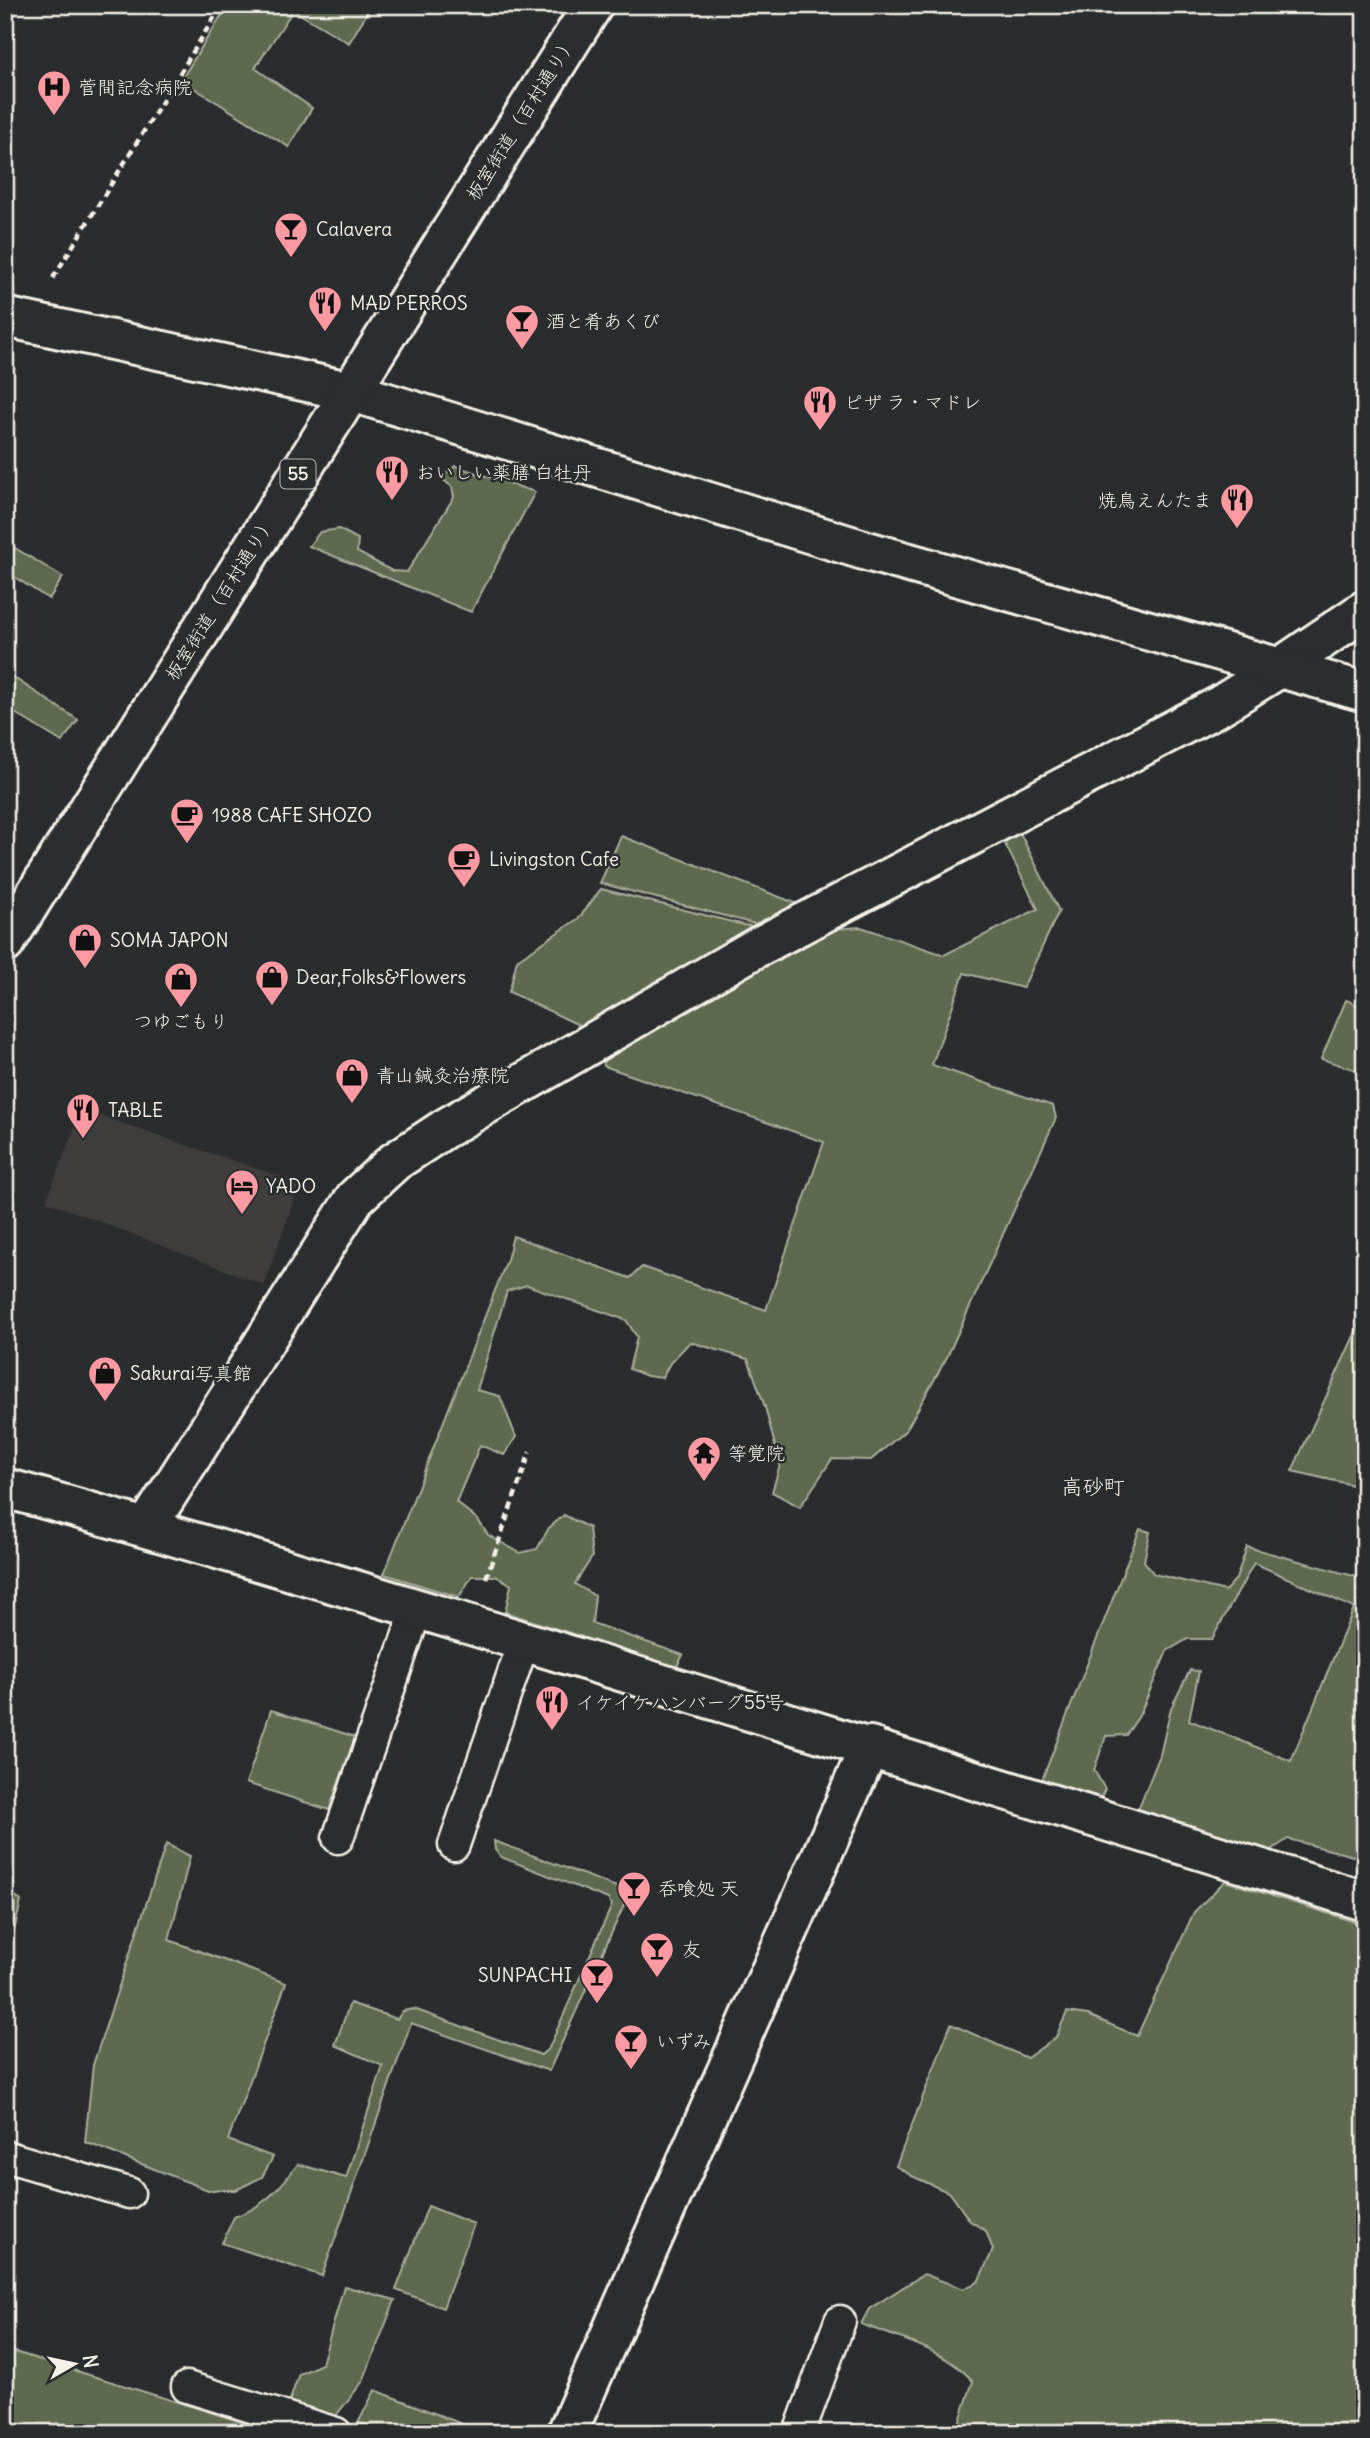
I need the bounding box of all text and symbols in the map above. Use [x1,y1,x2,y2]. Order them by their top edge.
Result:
street label: 板室街道（百村通り） [460,31,582,205]
hospital icon: 菅間記念病院 [35,68,73,117]
place label: 菅間記念病院 [78,75,192,99]
bar icon: Calavera [272,210,310,259]
place label: Calavera [316,217,392,241]
restaurant icon: MAD PERROS [306,284,344,333]
place label: MAD PERROS [350,291,468,315]
bar icon: 酒と肴あくび [503,302,541,351]
place label: 酒と肴あくび [546,309,660,333]
restaurant icon: ピザ ラ・マドレ [801,383,839,432]
place label: ピザ ラ・マドレ [844,390,982,414]
restaurant icon: おいしい薬膳 白牡丹 [373,453,411,502]
road number: 55 [280,460,316,488]
place label: おいしい薬膳 白牡丹 [416,460,592,484]
restaurant icon: 焼鳥えんたま [1218,481,1256,530]
place label: 焼鳥えんたま [1098,488,1212,512]
street label: 板室街道（百村通り） [159,511,281,685]
cafe icon: 1988 CAFE SHOZO [168,796,206,845]
place label: 1988 CAFE SHOZO [212,803,372,827]
cafe icon: Livingston Cafe [445,840,483,889]
place label: Livingston Cafe [489,847,619,871]
shop icon: SOMA JAPON [66,921,104,970]
place label: SOMA JAPON [110,928,229,952]
shop icon: Dear,Folks&Flowers [253,958,291,1007]
shop icon: つゆごもり [162,960,200,1009]
place label: Dear,Folks&Flowers [296,965,466,989]
place label: つゆごもり [133,1009,229,1033]
shop icon: 青山鍼灸治療院 [333,1056,371,1105]
place label: 青山鍼灸治療院 [376,1063,509,1087]
restaurant icon: TABLE [64,1091,102,1140]
place label: TABLE [108,1098,163,1122]
hotel icon: YADO [223,1167,261,1216]
place label: YADO [266,1174,316,1198]
shop icon: Sakurai写真館 [86,1354,124,1403]
place label: Sakurai写真館 [130,1361,252,1385]
temple icon: 等覚院 [685,1434,723,1483]
place label: 等覚院 [728,1441,785,1465]
district label: 高砂町 [1062,1473,1125,1500]
restaurant icon: イケイケハンバーグ55号 [533,1683,571,1732]
place label: イケイケハンバーグ55号 [576,1690,785,1714]
bar icon: 呑喰処 天 [615,1869,653,1918]
place label: 呑喰処 天 [658,1876,739,1900]
bar icon: 友 [638,1930,676,1979]
place label: 友 [682,1937,701,1961]
bar icon: SUNPACHI [578,1956,616,2005]
place label: SUNPACHI [478,1963,572,1987]
bar icon: いずみ [612,2022,650,2071]
place label: いずみ [656,2029,711,2053]
north arrow [38,2330,108,2400]
text: N [78,2353,104,2370]

